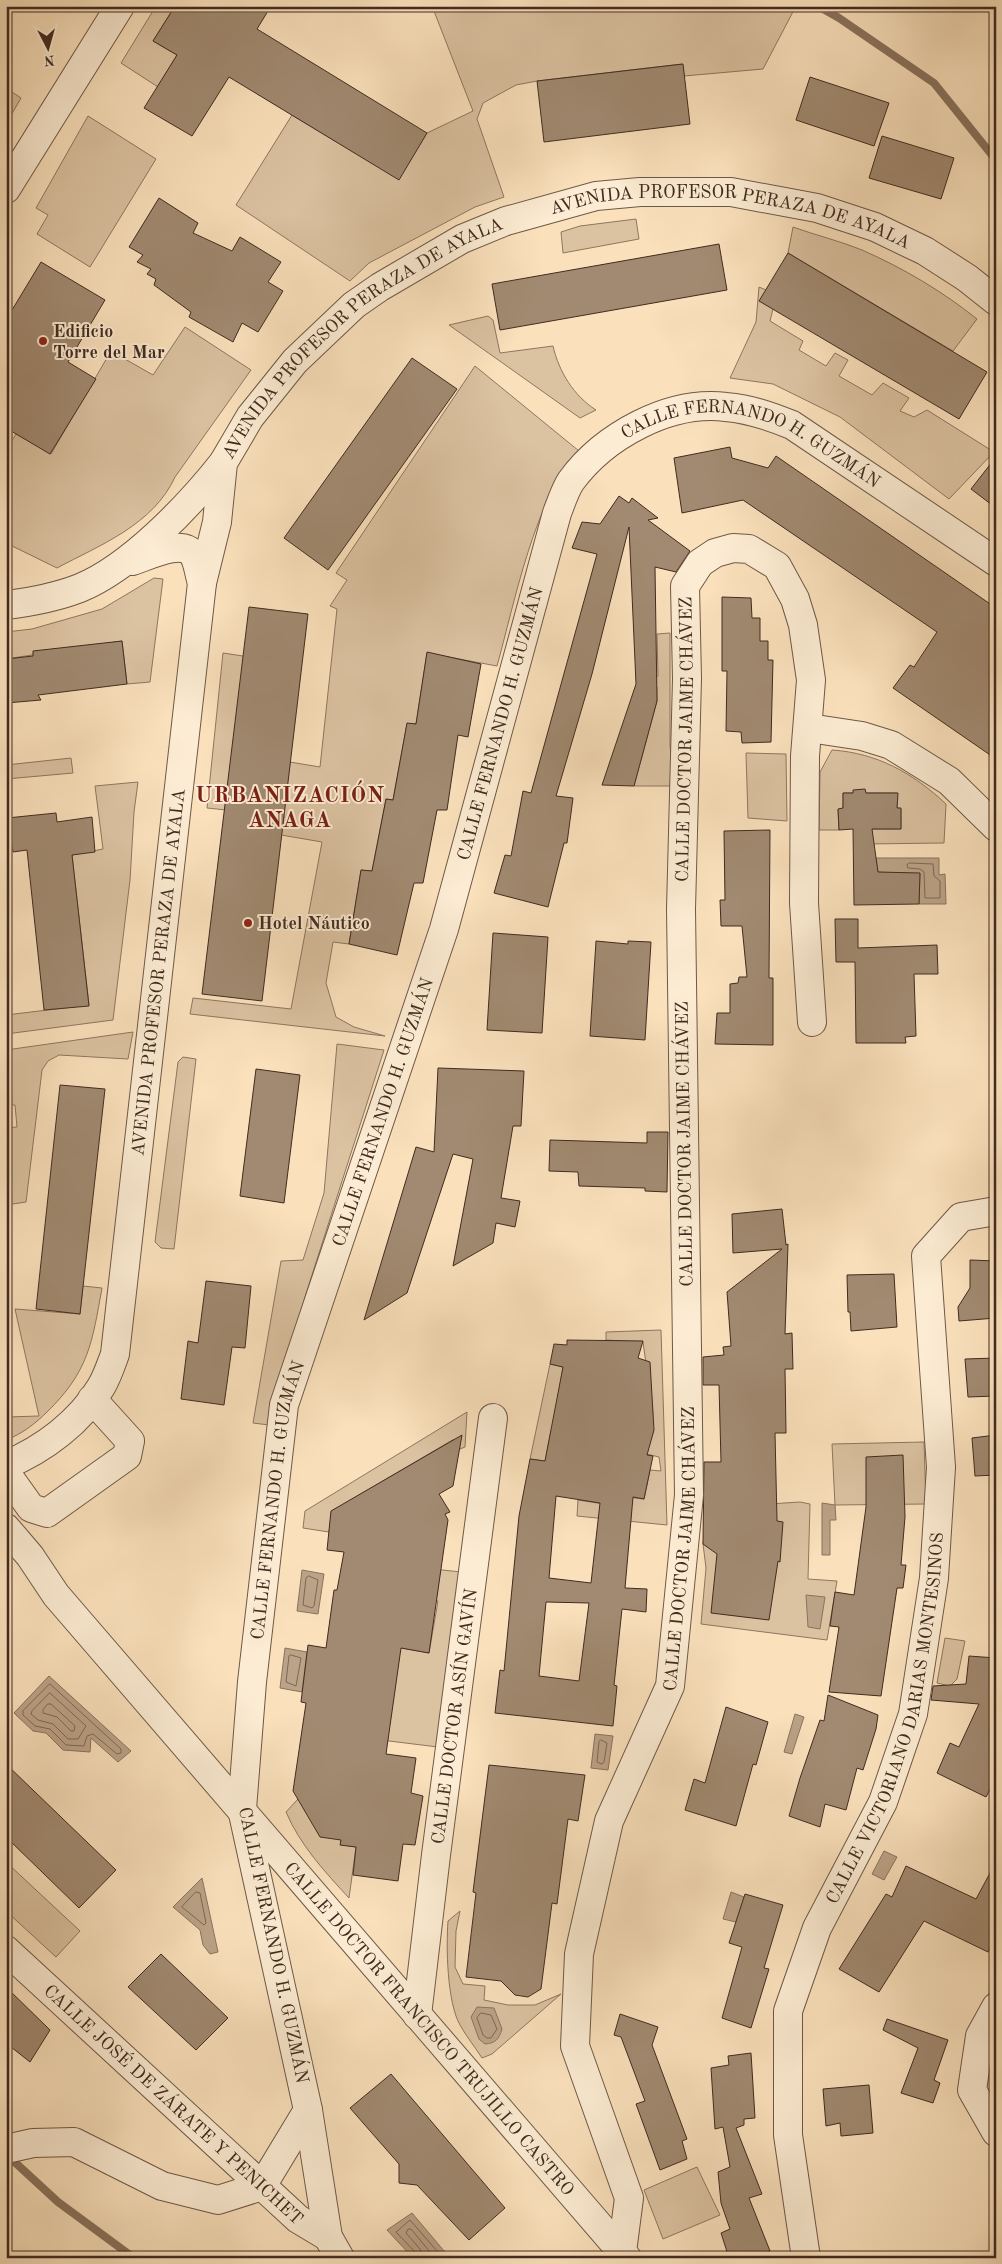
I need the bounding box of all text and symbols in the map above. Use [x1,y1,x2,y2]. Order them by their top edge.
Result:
north arrow [22,22,72,72]
text: N [43,52,55,67]
street label: AVENIDA PROFESOR PERAZA DE AYALA [548,184,913,253]
street label: AVENIDA PROFESOR PERAZA DE AYALA [219,215,506,463]
place label: Edificio Torre del Mar [53,323,165,362]
marker: Edificio Torre del Mar [37,335,49,347]
street label: CALLE FERNANDO H. GUZMÁN [618,398,883,492]
street label: CALLE FERNANDO H. GUZMÁN [455,585,546,862]
street label: CALLE DOCTOR JAIME CHÁVEZ [674,596,697,882]
district label: URBANIZACIÓN ANAGA [195,780,385,832]
street label: AVENIDA PROFESOR PERAZA DE AYALA [129,787,189,1157]
place label: Hotel Náutico [258,915,370,933]
marker: Hotel Náutico [242,917,254,929]
street label: CALLE FERNANDO H. GUZMÁN [330,976,437,1249]
street label: CALLE DOCTOR JAIME CHÁVEZ [670,1001,696,1287]
street label: CALLE FERNANDO H. GUZMÁN [249,1358,308,1641]
street label: CALLE DOCTOR JAIME CHÁVEZ [662,1406,699,1692]
street label: CALLE VICTORIANO DARIAS MONTESINOS [823,1532,947,1907]
street label: CALLE DOCTOR ASÍN GAVÍN [429,1587,481,1845]
street label: CALLE FERNANDO H. GUZMÁN [235,1804,315,2085]
street label: CALLE DOCTOR FRANCISCO TRUJILLO CASTRO [280,1859,577,2199]
street label: CALLE JOSÉ DE ZÁRATE Y PENICHET [40,1982,306,2229]

